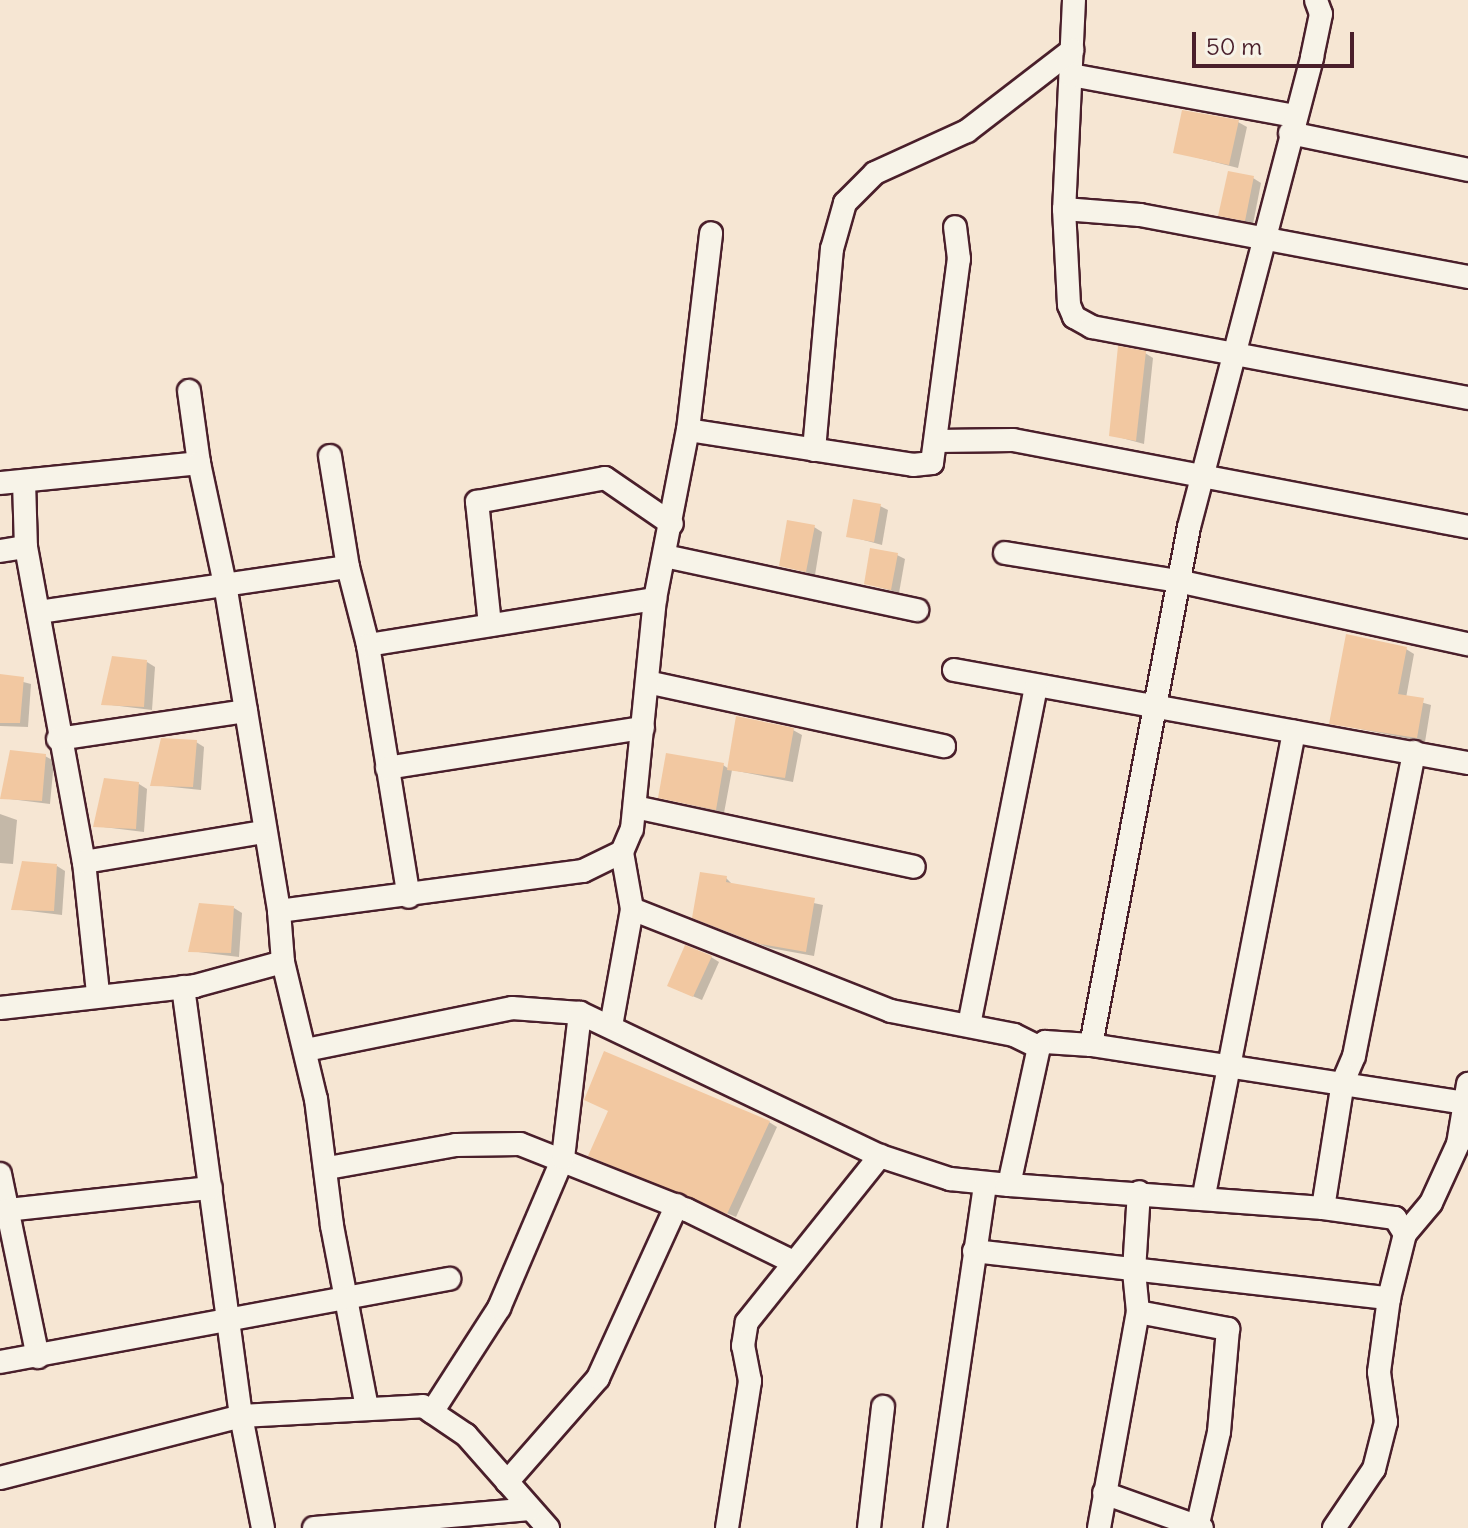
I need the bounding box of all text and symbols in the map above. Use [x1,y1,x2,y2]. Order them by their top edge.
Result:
scale bar [1196,16,1358,66]
text: 50 m [1206,31,1262,61]

